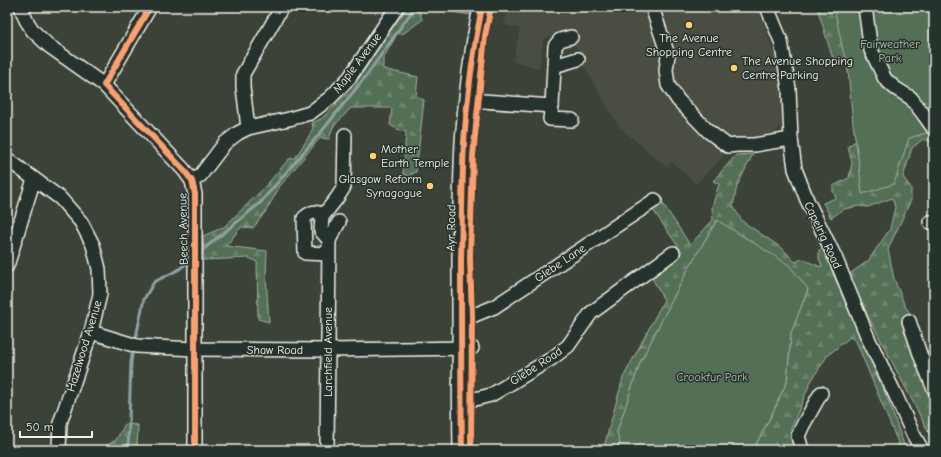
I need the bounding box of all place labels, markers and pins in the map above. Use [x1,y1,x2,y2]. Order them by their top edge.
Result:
marker: The Avenue Shopping Centre [684,20,694,30]
place label: The Avenue Shopping Centre [646,31,732,59]
place label: The Avenue Shopping Centre Parking [742,54,853,82]
marker: The Avenue Shopping Centre Parking [729,63,739,73]
place label: Mother Earth Temple [381,142,449,170]
marker: Mother Earth Temple [368,151,378,161]
place label: Glasgow Reform Synagogue [339,172,422,200]
marker: Glasgow Reform Synagogue [425,181,435,191]

